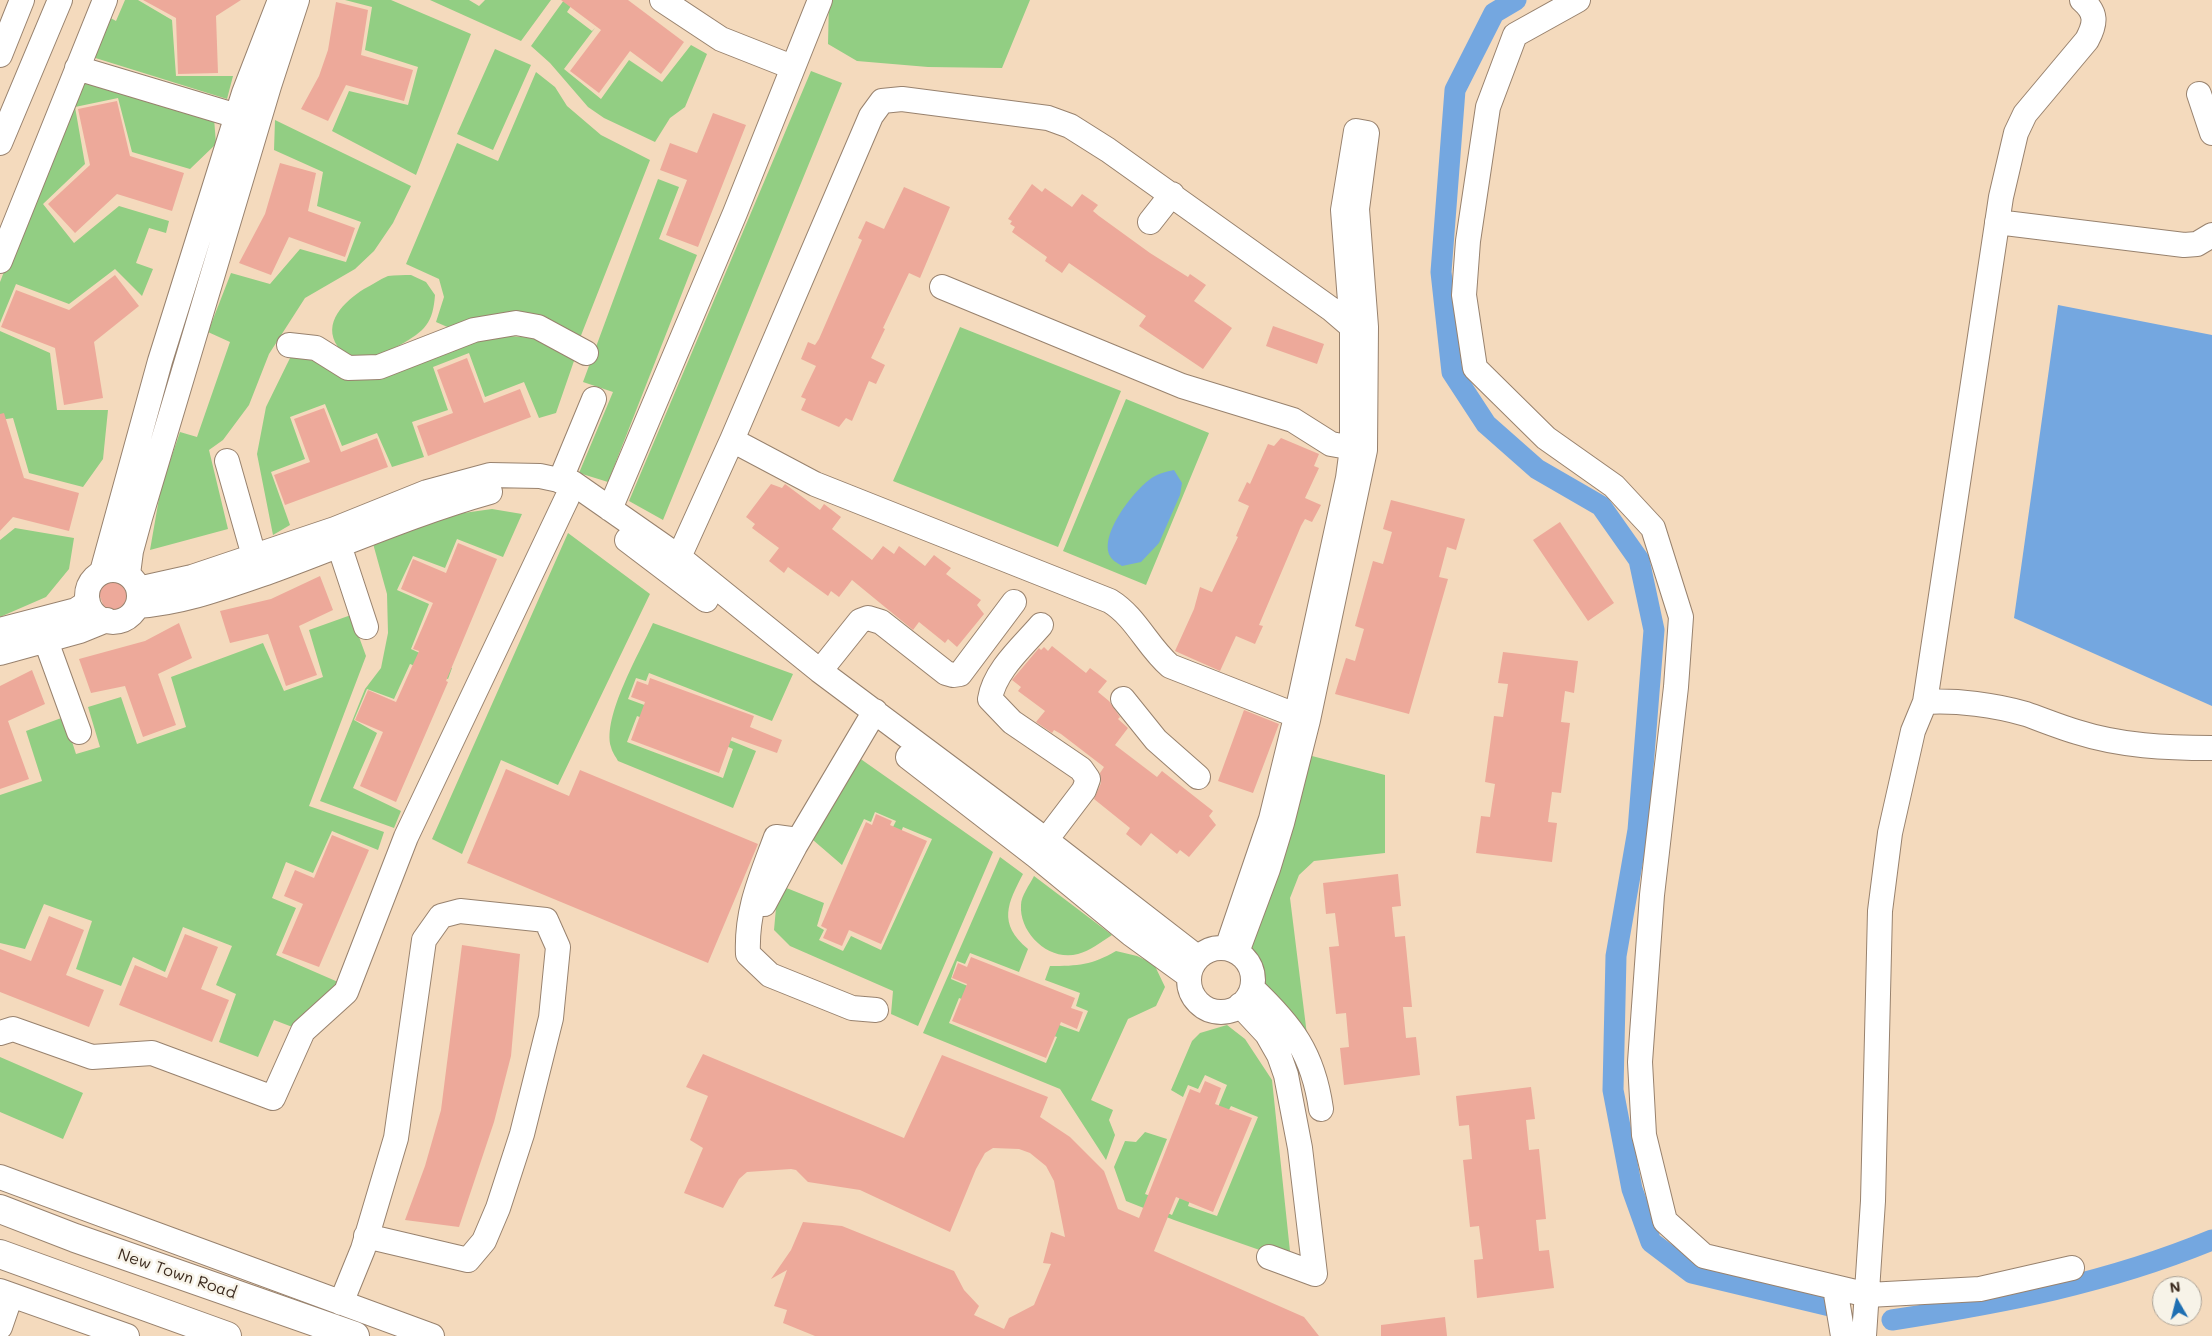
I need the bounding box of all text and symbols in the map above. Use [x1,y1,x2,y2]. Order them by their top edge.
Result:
street label: New Town Road [115,1245,239,1303]
north arrow [2152,1276,2202,1326]
text: N [2168,1276,2182,1297]

